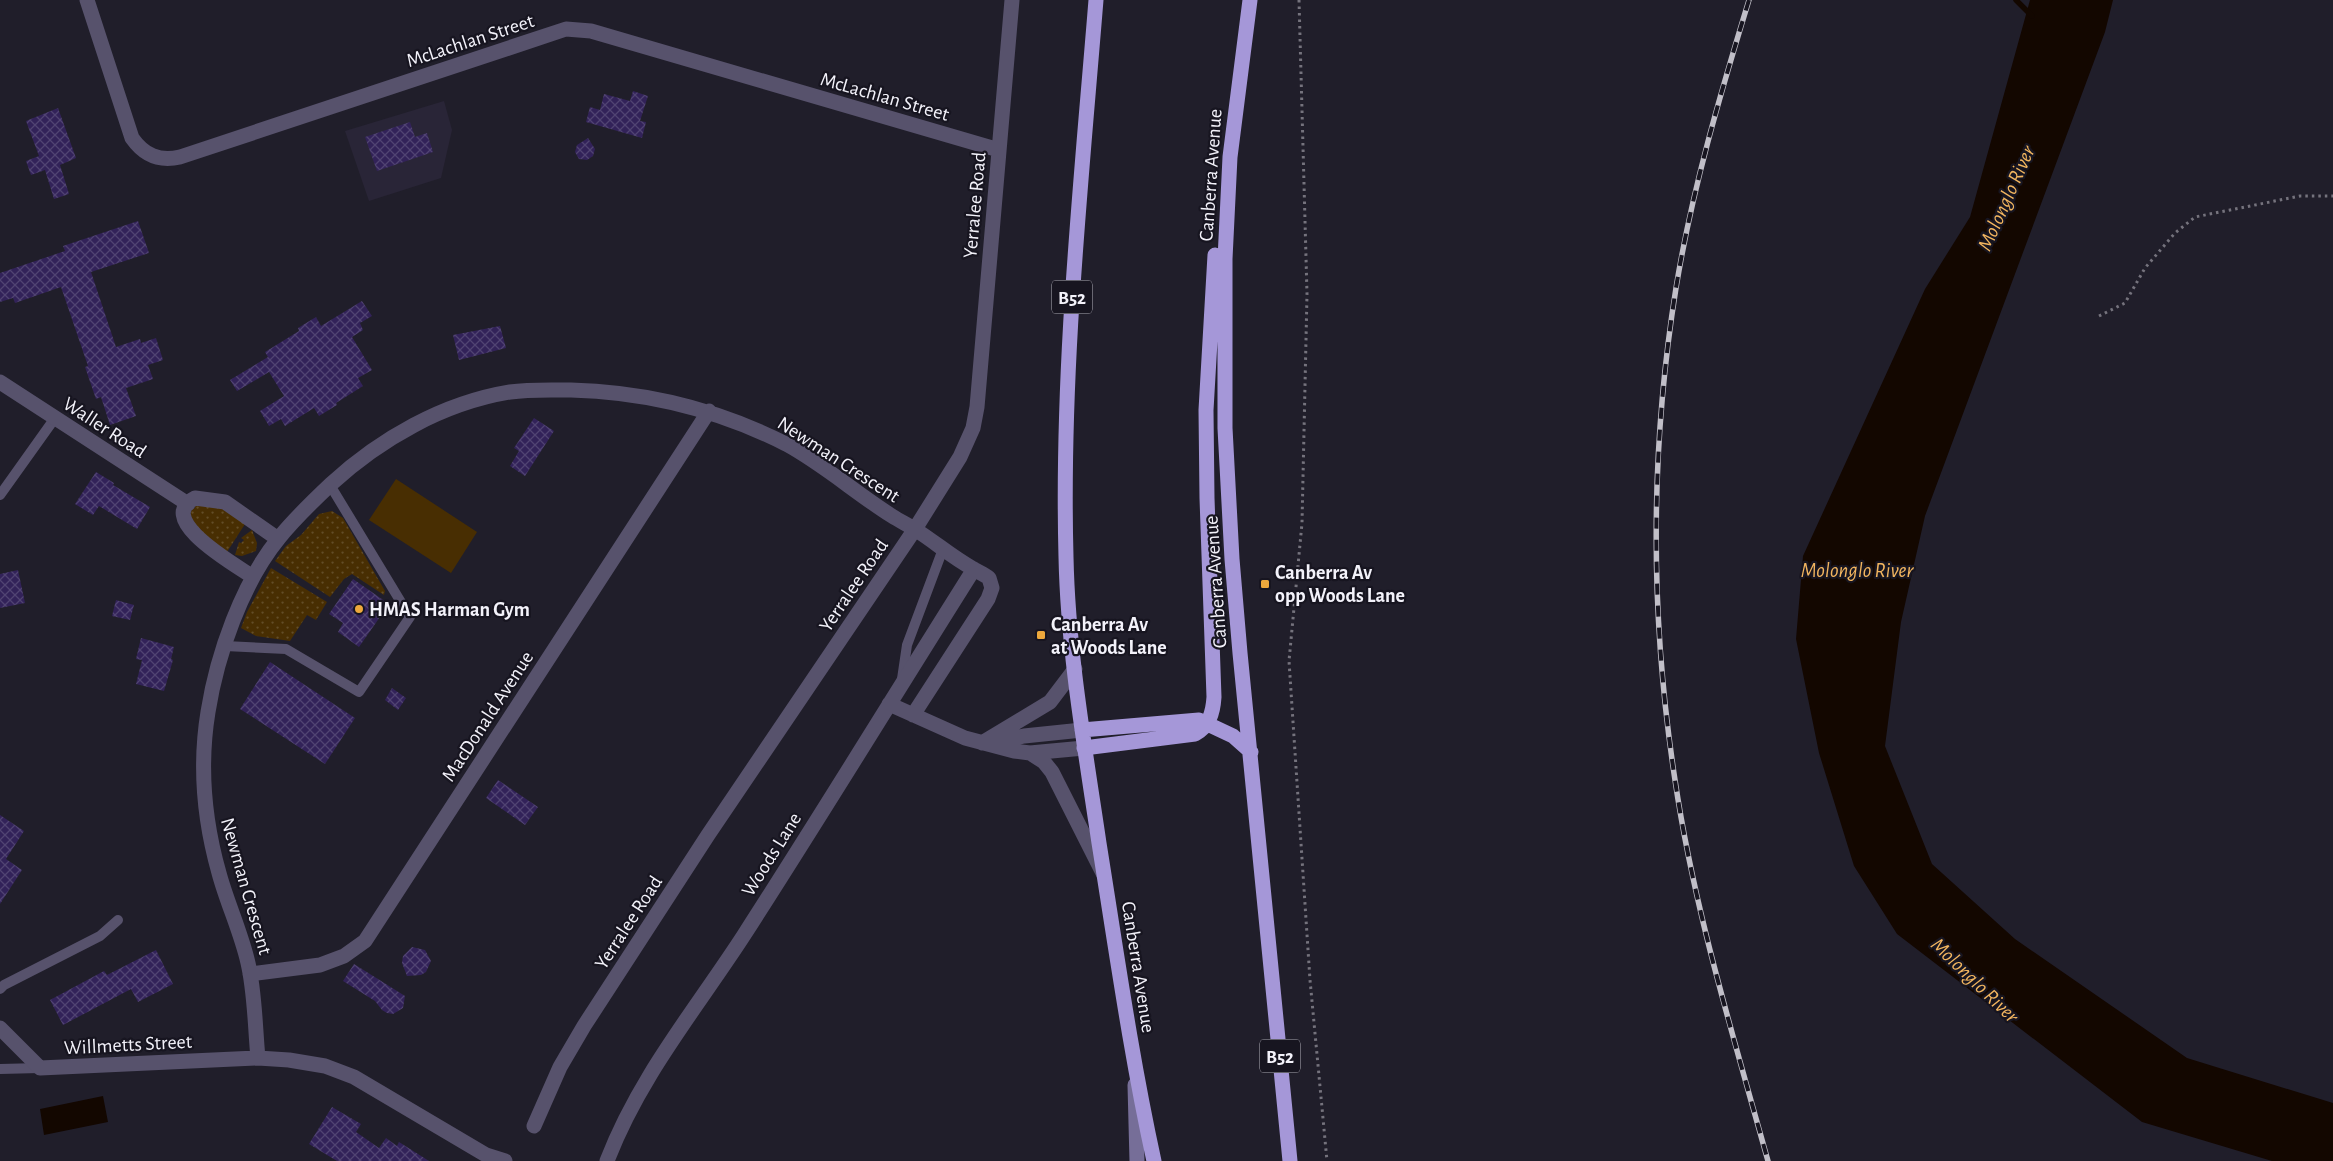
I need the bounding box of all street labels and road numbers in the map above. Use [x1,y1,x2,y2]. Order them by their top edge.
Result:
street label: McLachlan Street [404,11,537,71]
street label: McLachlan Street [818,69,952,125]
street label: Canberra Avenue [1196,108,1226,242]
street label: Yerralee Road [960,151,990,259]
road number: B52 [1052,280,1092,314]
street label: Waller Road [59,394,150,462]
street label: Newman Crescent [774,413,904,507]
street label: Canberra Avenue [1201,515,1231,649]
street label: Yerralee Road [816,536,892,635]
street label: MacDonald Avenue [438,648,537,785]
street label: Woods Lane [738,809,805,900]
street label: Newman Crescent [217,816,275,958]
street label: Yerralee Road [591,872,666,973]
street label: Canberra Avenue [1118,900,1158,1034]
street label: Willmetts Street [63,1032,193,1058]
road number: B52 [1260,1040,1300,1072]

